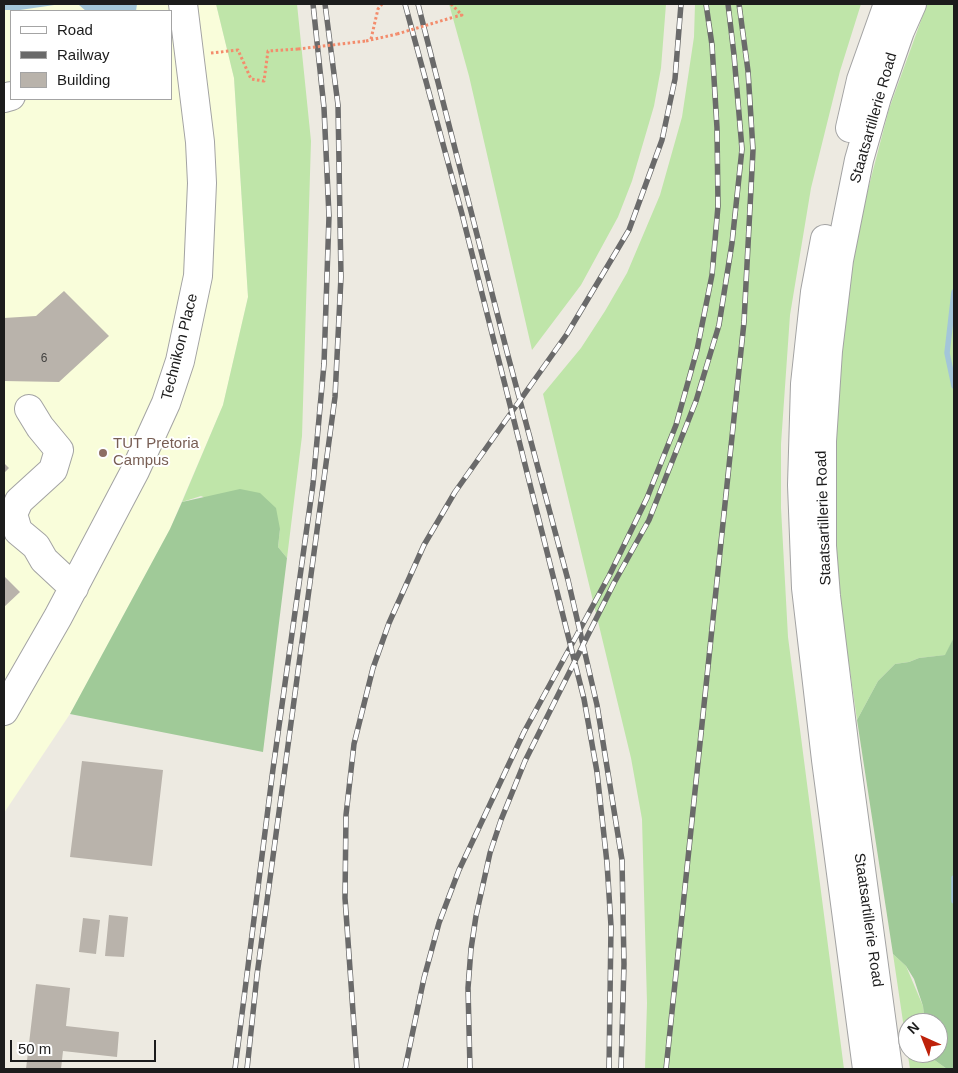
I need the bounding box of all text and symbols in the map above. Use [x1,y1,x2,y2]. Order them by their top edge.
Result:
legend [10,10,172,100]
text: Road [57,21,93,38]
text: Railway [57,46,110,63]
street label: Staatsartillerie Road [847,51,901,185]
text: Building [57,71,110,88]
street label: Technikon Place [158,292,202,402]
house number: 6 [41,352,47,366]
place label: TUT Pretoria Campus [113,435,199,470]
marker: TUT Pretoria Campus [97,447,109,459]
street label: Staatsartillerie Road [813,450,835,586]
street label: Staatsartillerie Road [850,852,886,988]
north arrow [898,1013,948,1063]
text: N [904,1019,922,1037]
scale bar [12,1030,159,1062]
text: 50 m [18,1040,51,1057]

